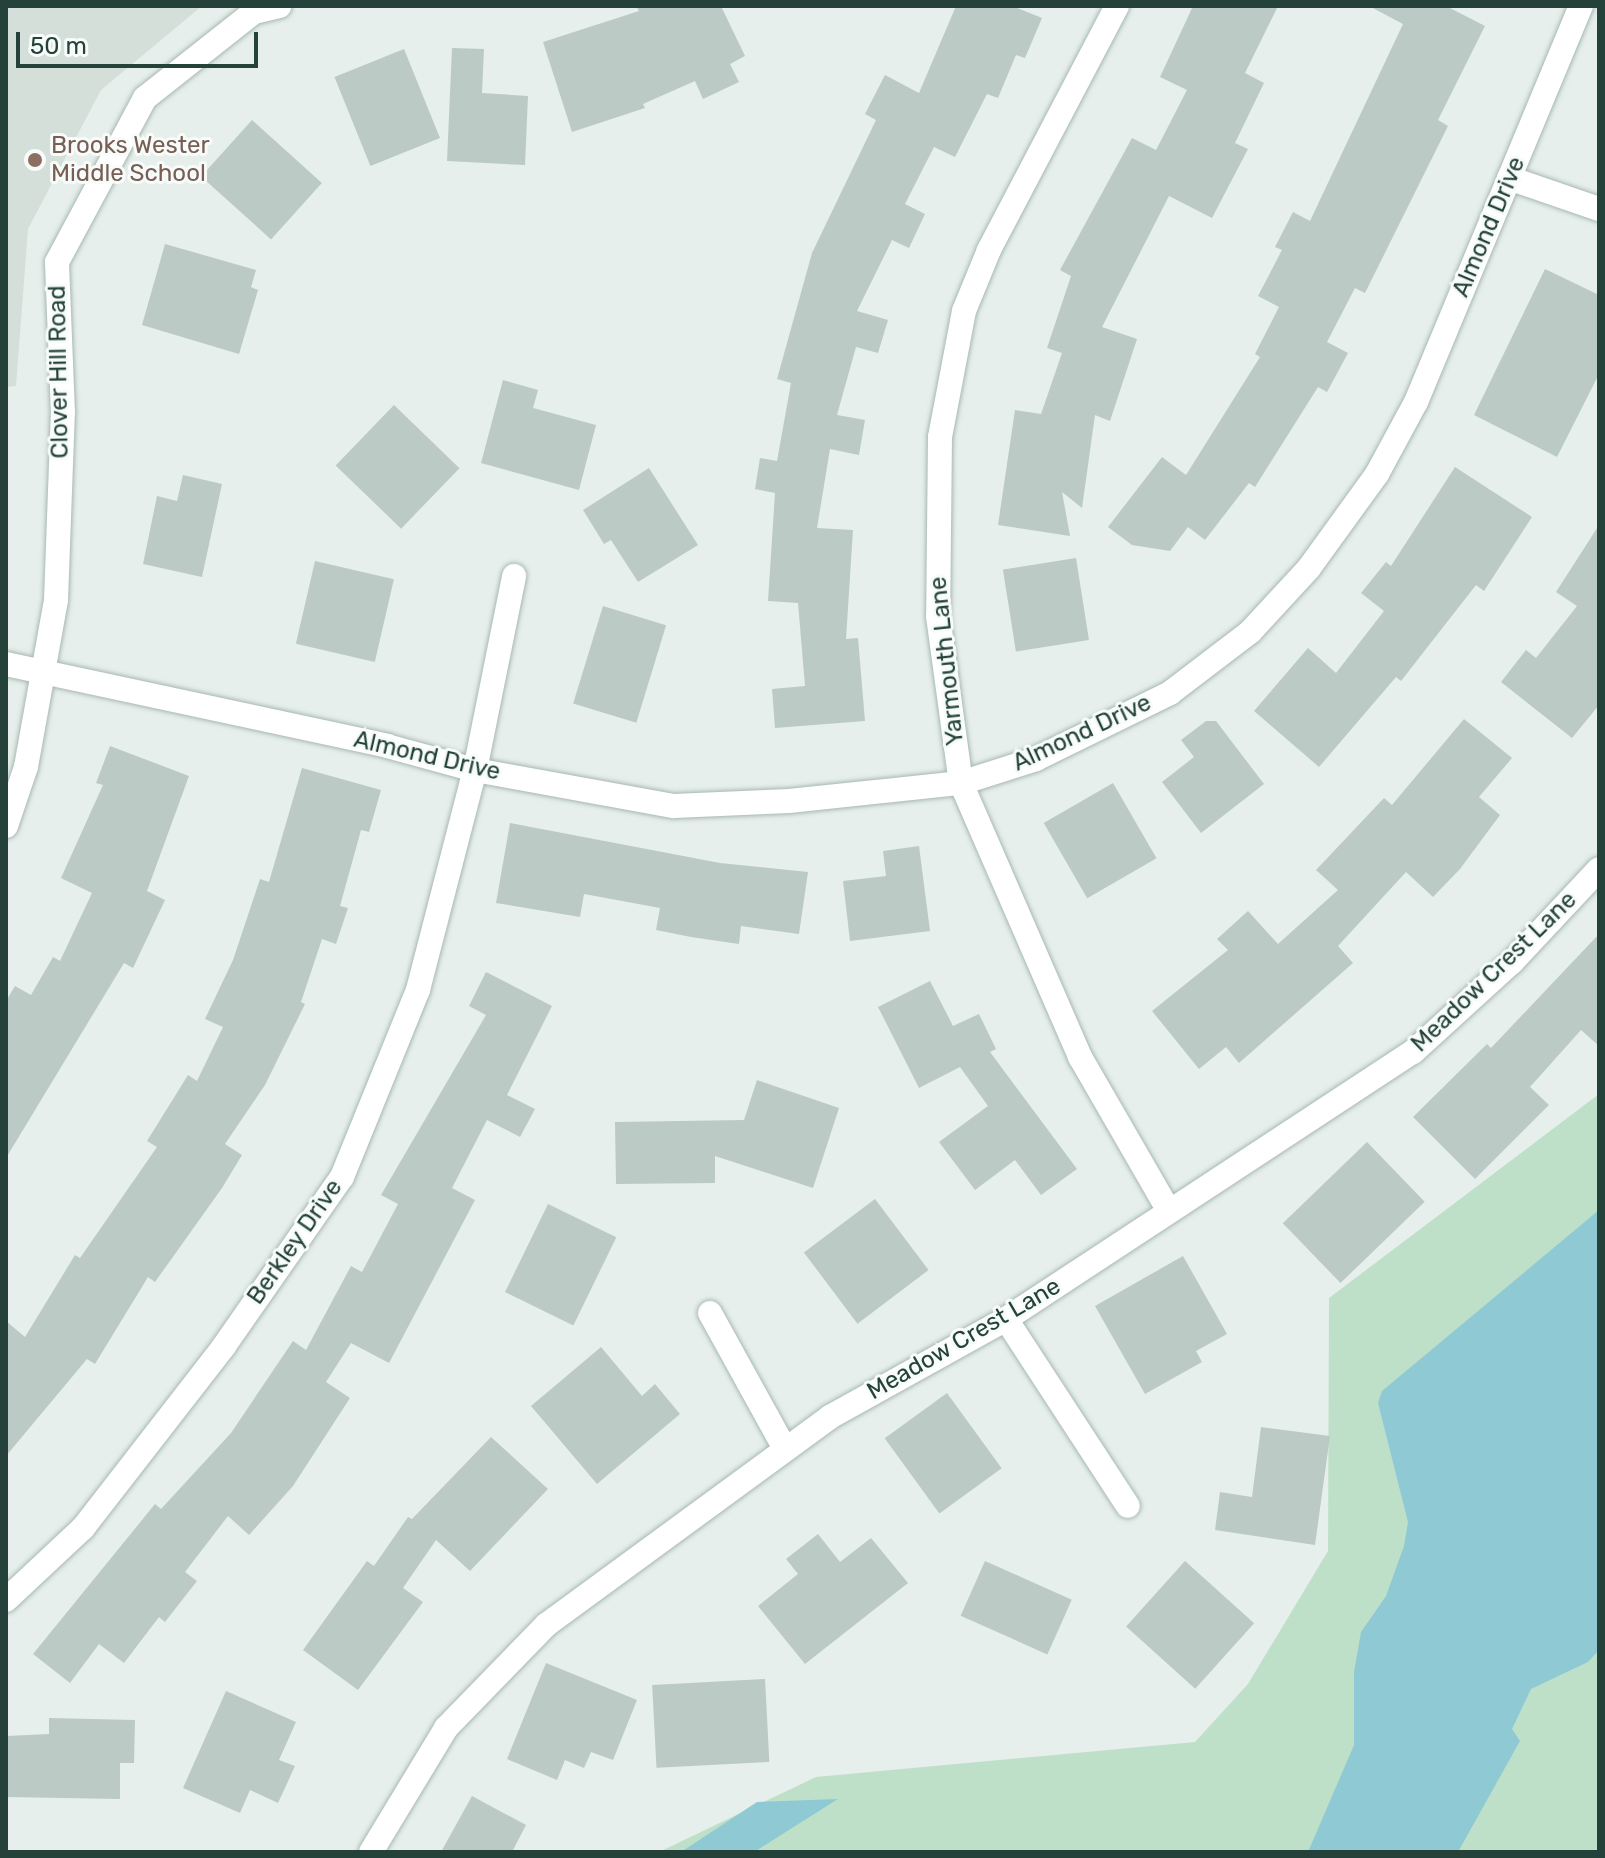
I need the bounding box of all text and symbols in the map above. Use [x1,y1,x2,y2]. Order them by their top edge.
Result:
scale bar [20,16,262,66]
text: 50 m [30,32,87,60]
place label: Brooks Wester Middle School [51,132,210,188]
marker: Brooks Wester Middle School [26,151,44,169]
street label: Almond Drive [1447,153,1531,301]
street label: Clover Hill Road [43,285,75,459]
street label: Yarmouth Lane [924,575,970,747]
street label: Almond Drive [1008,688,1156,778]
street label: Almond Drive [351,725,503,787]
street label: Meadow Crest Lane [1405,886,1583,1058]
street label: Berkley Drive [241,1174,349,1310]
street label: Meadow Crest Lane [862,1272,1066,1406]

